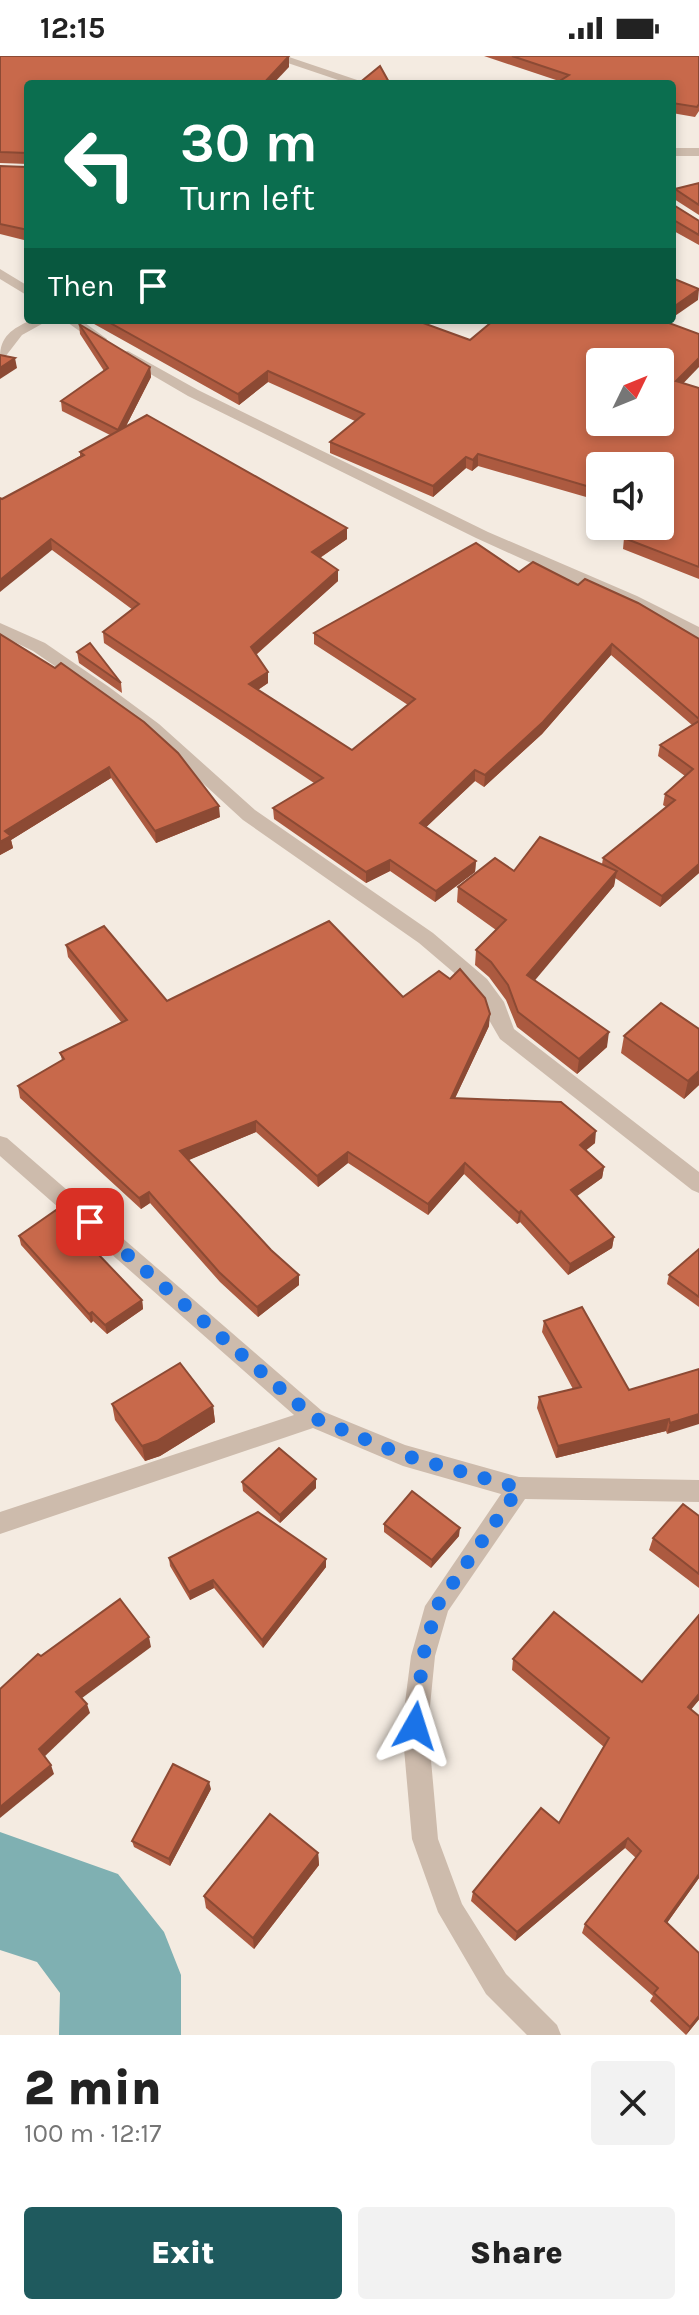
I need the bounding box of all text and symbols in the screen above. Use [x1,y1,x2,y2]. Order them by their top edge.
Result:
text: 12:15 [40,10,105,46]
text: 30 m [180,110,318,175]
icon: left [48,112,152,216]
text: Turn left [180,177,315,219]
icon: arrive [131,264,175,308]
text: Then [48,268,115,304]
north arrow [586,348,674,436]
map controls [586,348,674,540]
button: sound [586,452,674,540]
pin [56,1188,124,1256]
icon: arrive [68,1200,112,1244]
position arrow [373,1684,457,1768]
text: 2 min [24,2060,162,2116]
button: close [591,2061,675,2145]
text: 100 m · 12:17 [24,2118,161,2149]
button: Exit [24,2207,342,2299]
button: Share [358,2207,675,2299]

